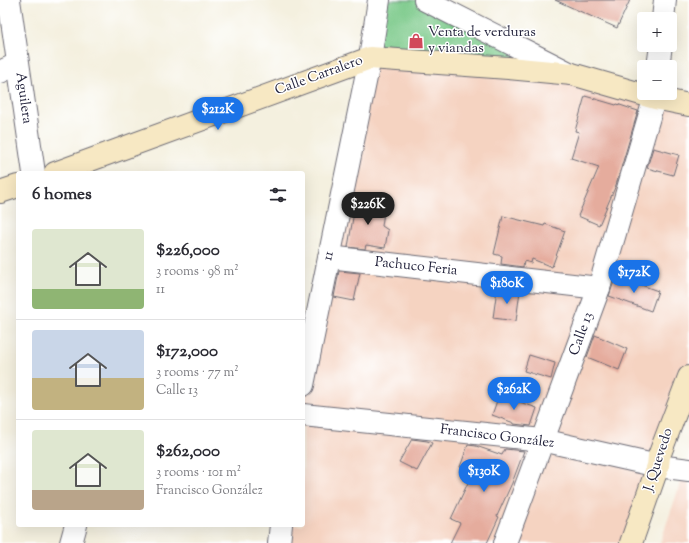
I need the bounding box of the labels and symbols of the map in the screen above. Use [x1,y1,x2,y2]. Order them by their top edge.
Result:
place label: Venta de verduras y viandas [428,23,536,59]
shop icon: Venta de verduras y viandas [407,32,425,50]
street label: Calle Carralero [272,51,366,101]
street label: Aguilera [9,71,37,126]
pin: $212K [190,97,246,131]
pin: $226K [340,192,396,226]
street label: 11 [318,249,340,263]
street label: Pachuco Feria [374,253,459,281]
pin: $172K [606,260,662,294]
pin: $180K [479,271,535,305]
street label: Calle 13 [565,309,599,359]
pin: $262K [486,377,542,411]
street label: Francisco González [439,420,555,454]
street label: J. Quevedo [639,425,679,495]
pin: $130K [456,459,512,493]

